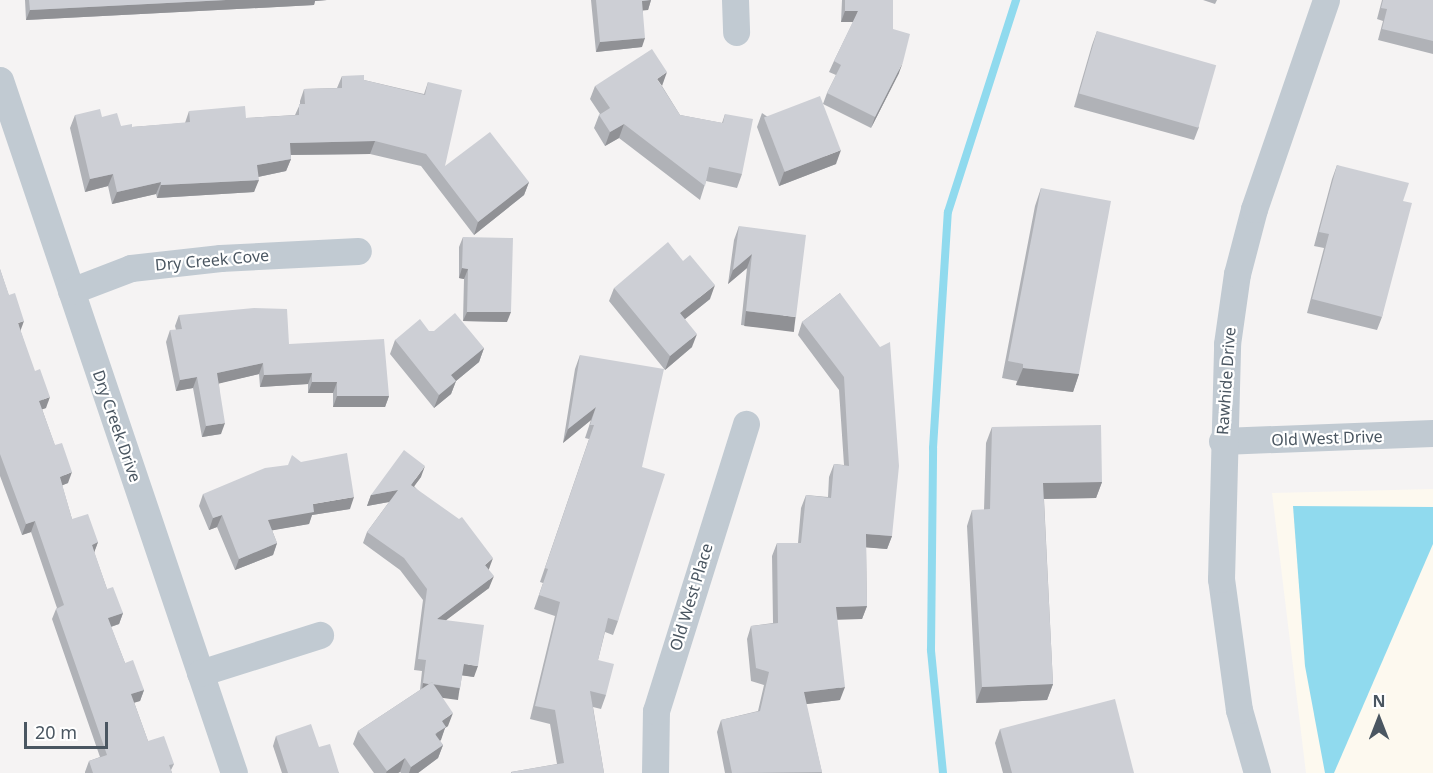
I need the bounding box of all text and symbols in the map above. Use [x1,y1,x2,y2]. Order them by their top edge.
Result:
street label: Dry Creek Cove [154,245,270,275]
street label: Rawhide Drive [1213,326,1239,436]
street label: Dry Creek Drive [89,367,145,485]
street label: Old West Drive [1271,426,1383,450]
street label: Old West Place [666,541,716,653]
north arrow [1349,689,1409,749]
text: N [1372,690,1386,712]
scale bar [27,710,111,748]
text: 20 m [35,720,77,744]

